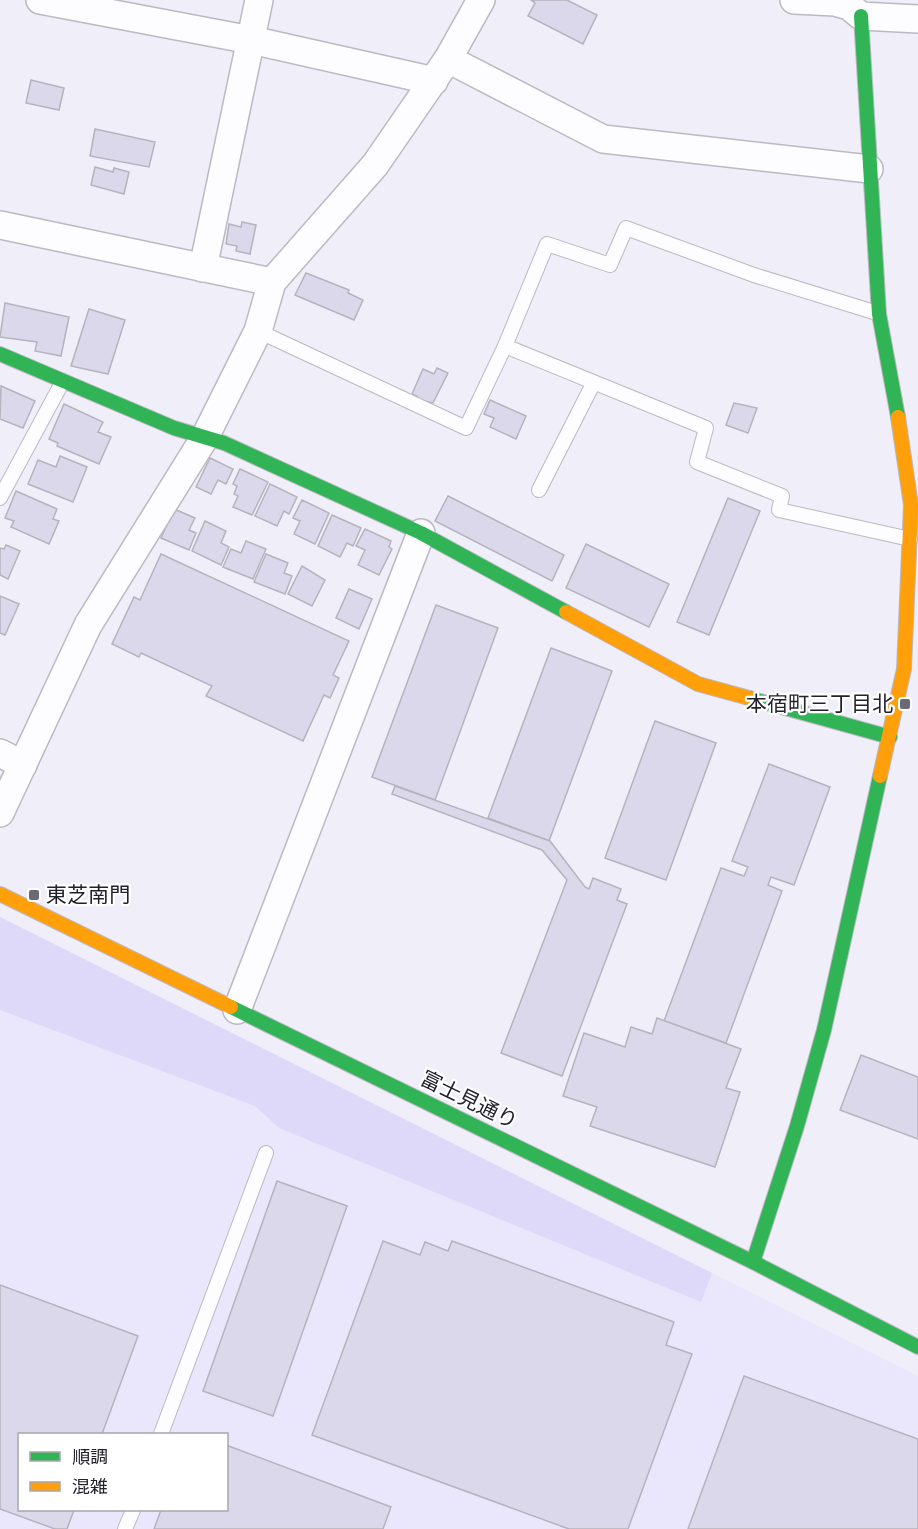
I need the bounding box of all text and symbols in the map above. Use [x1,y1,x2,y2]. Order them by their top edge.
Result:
place label: 本宿町三丁目北 [746,689,893,717]
marker: 本宿町三丁目北 [898,697,912,711]
place label: 東芝南門 [46,880,130,908]
marker: 東芝南門 [27,888,41,902]
street label: 富士見通り [416,1064,523,1135]
legend [18,1433,228,1511]
text: 順調 [72,1445,108,1468]
text: 混雑 [72,1475,108,1498]

